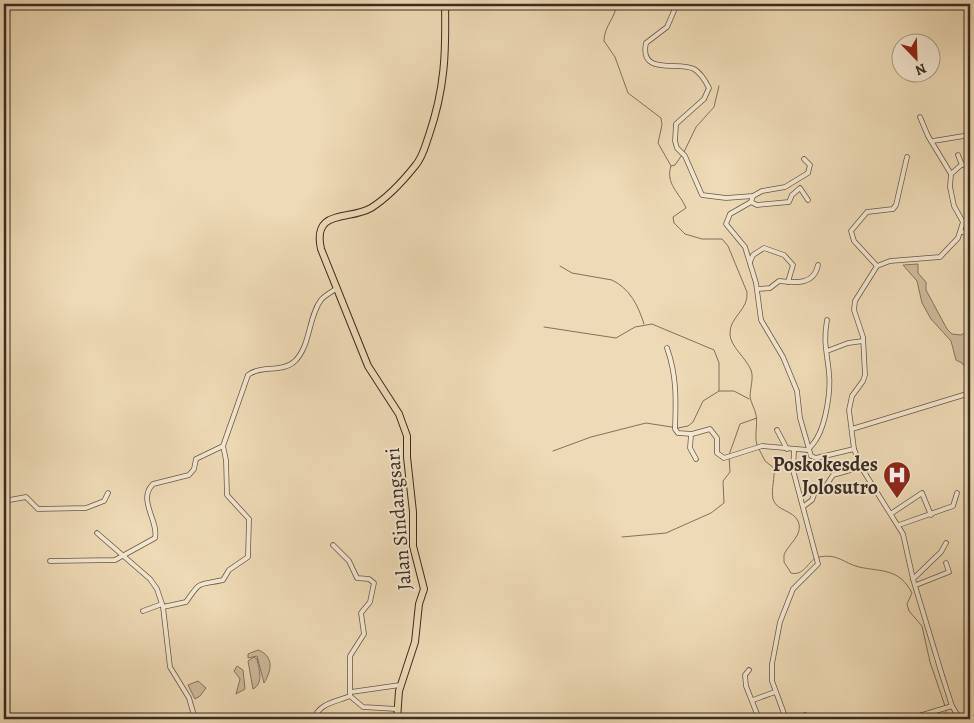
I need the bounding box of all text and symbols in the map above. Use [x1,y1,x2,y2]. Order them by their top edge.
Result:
north arrow [892,32,942,82]
text: N [912,59,929,80]
street label: Jalan Sindangsari [379,447,418,591]
place label: Poskokesdes Jolosutro [773,451,878,501]
hospital icon: Poskokesdes Jolosutro [882,460,912,499]

